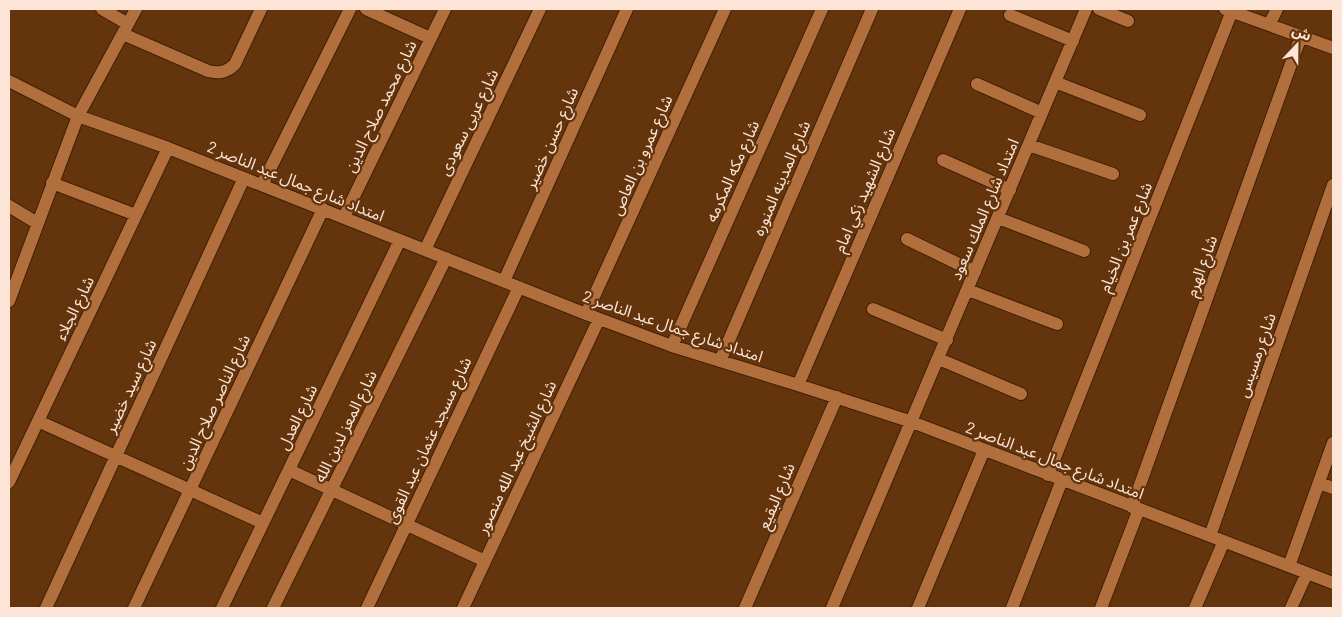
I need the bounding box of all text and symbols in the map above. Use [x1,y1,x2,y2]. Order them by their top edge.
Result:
north arrow [1272,20,1322,70]
text: ش [1290,21,1314,44]
street label: شارع محمد صلاح الدين [339,37,423,177]
street label: شارع عربى سعودى [434,66,505,180]
street label: شارع حسن خضير [519,84,585,194]
street label: شارع عمرو بن العاص [606,92,679,219]
street label: شارع مكه المكرمه [701,117,766,226]
street label: شارع المدينه المنوره [748,117,817,240]
street label: شارع الشهيد زكي امام [829,125,902,256]
street label: امتداد شارع الملك سعود [945,135,1026,284]
street label: امتداد شارع جمال عبد الناصر 2 [203,136,388,229]
street label: شارع عمر بن الخيام [1094,179,1159,296]
street label: شارع الهرم [1181,233,1224,300]
street label: شارع الجلاء [50,273,101,345]
street label: امتداد شارع جمال عبد الناصر 2 [579,286,766,369]
street label: شارع رمسيس [1232,310,1283,401]
street label: شارع الناصر صلاح الدين [174,331,257,474]
street label: شارع سيد خضير [99,336,163,438]
street label: شارع مسجد عثمان عبد القوى [381,354,478,528]
street label: شارع المعز لدين الله [309,367,384,487]
street label: شارع الشيخ عبد الله منصور [471,377,563,539]
street label: شارع العدل [273,381,324,454]
street label: امتداد شارع جمال عبد الناصر 2 [962,417,1147,506]
street label: شارع البقيع [753,460,802,533]

